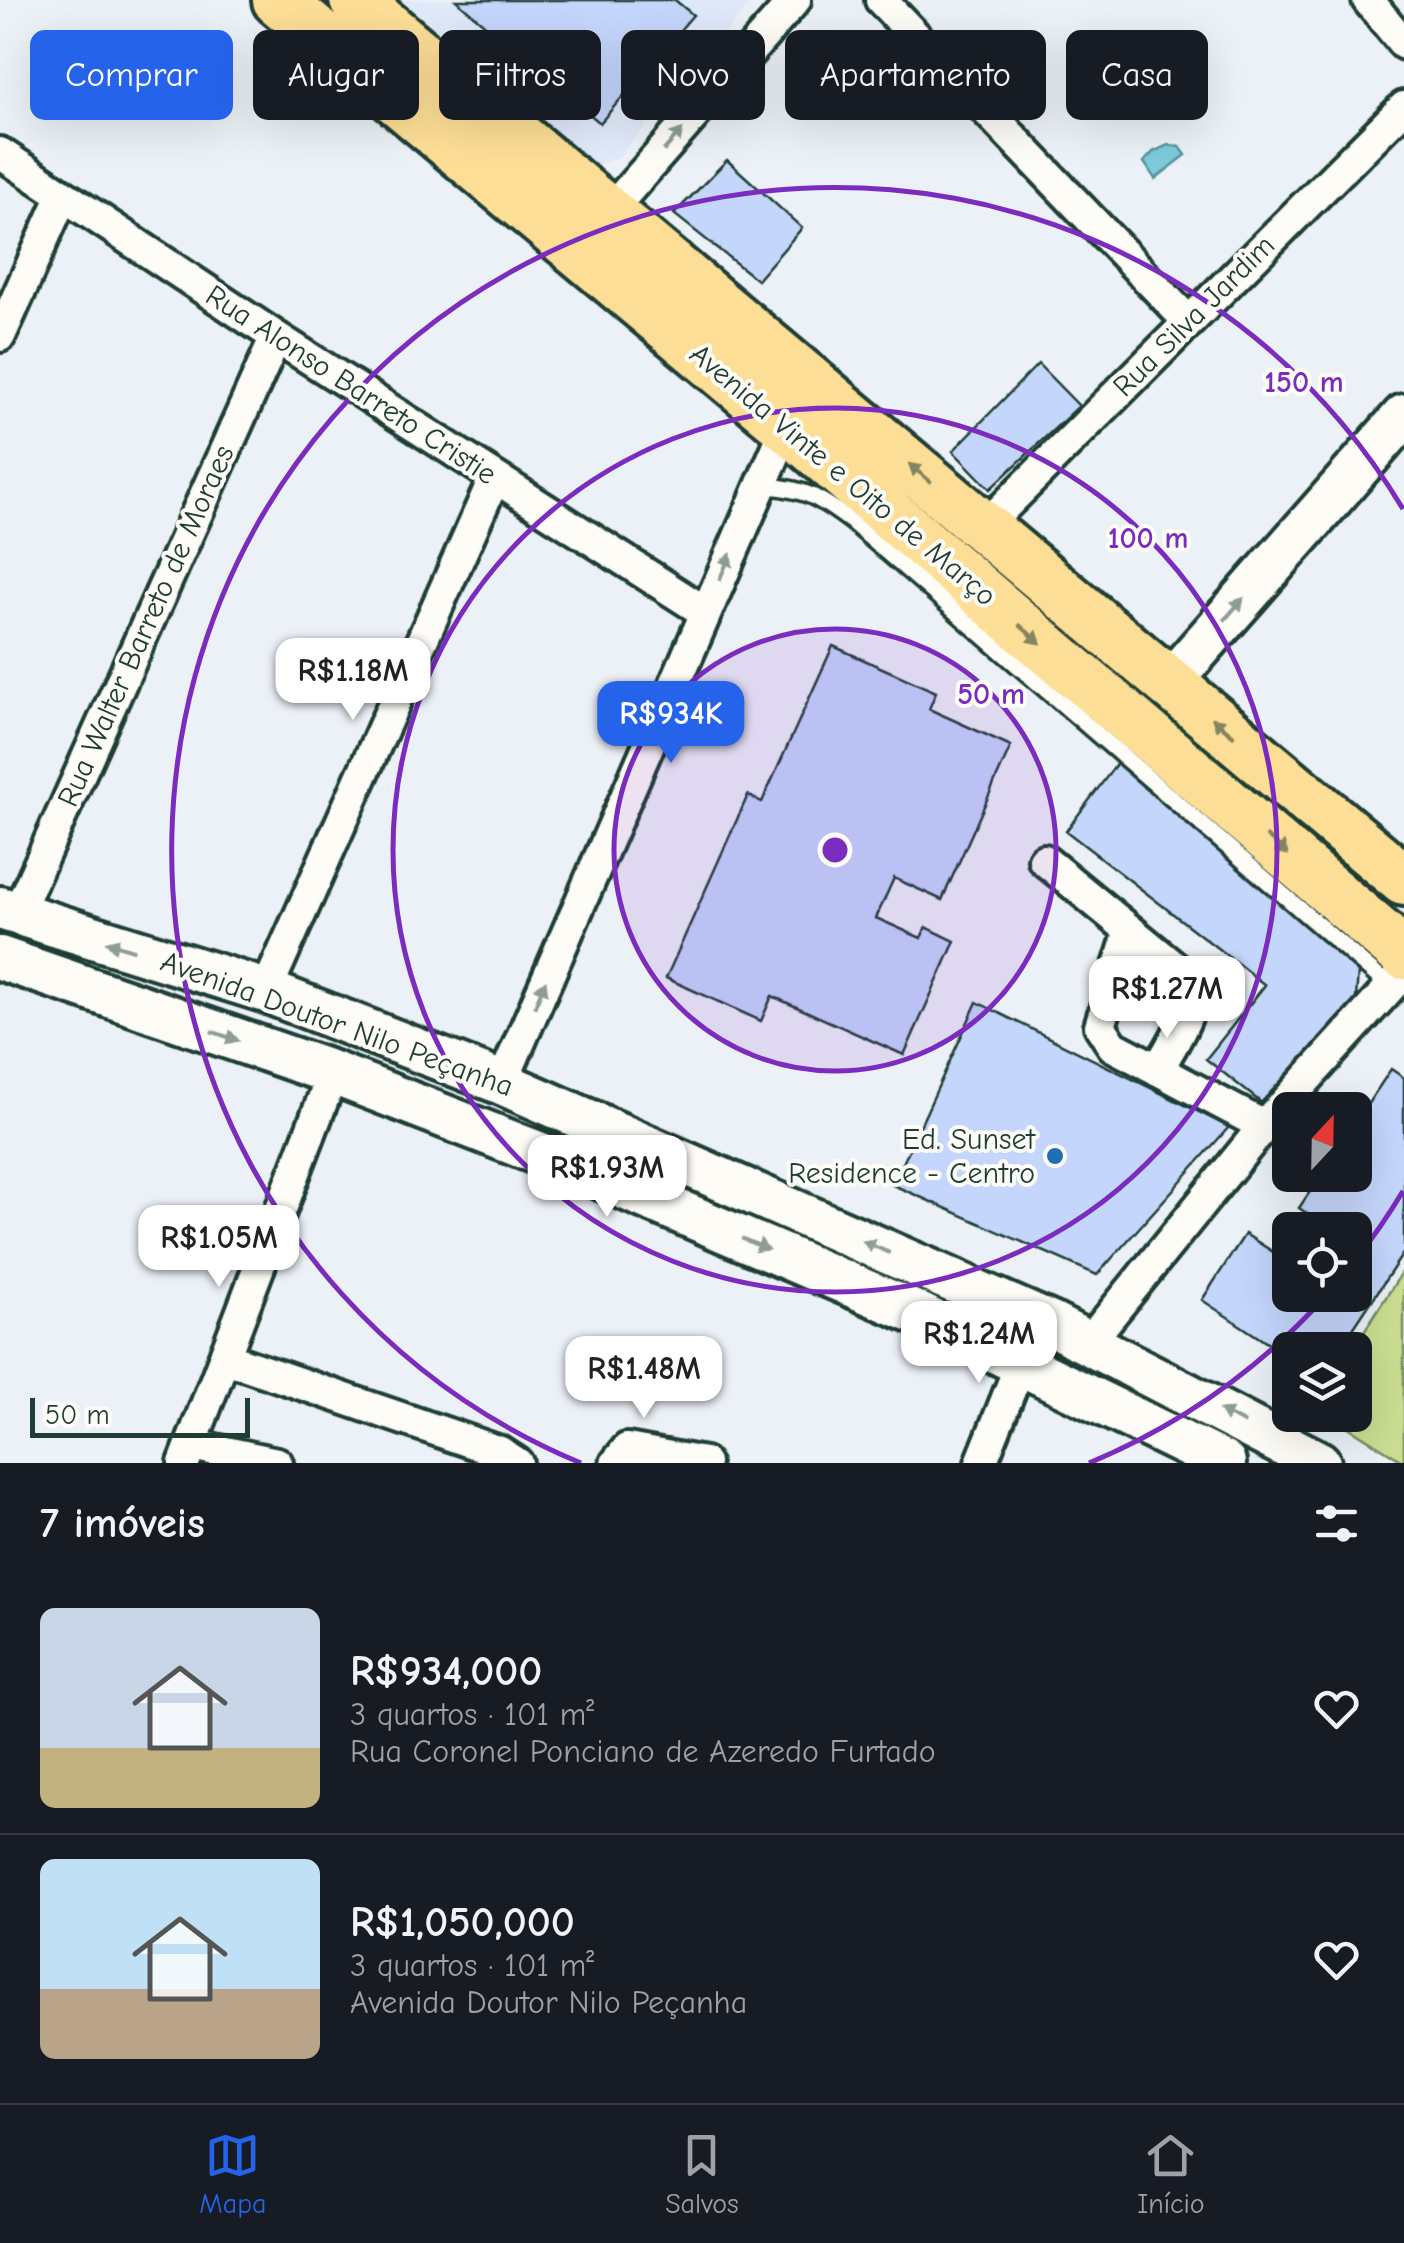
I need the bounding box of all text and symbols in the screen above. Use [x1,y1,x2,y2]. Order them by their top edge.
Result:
chip: Comprar [30,30,233,120]
chip: Alugar [253,30,419,120]
chip: Filtros [439,30,601,120]
chip: Novo [621,30,765,120]
chip: Apartamento [785,30,1046,120]
chip: Casa [1066,30,1208,120]
one-way arrow [661,128,683,153]
street label: Rua Silva Jardim [1106,228,1282,404]
street label: Rua Alonso Barreto Cristie [199,278,503,492]
street label: Avenida Vinte e Oito de Março [683,337,1003,613]
text: 150 m [1264,365,1344,400]
street label: Rua Walter Barreto de Moraes [50,440,242,812]
one-way arrow [908,463,933,484]
text: 100 m [1108,521,1188,556]
one-way arrow [717,552,733,582]
one-way arrow [1223,597,1245,622]
one-way arrow [1017,622,1042,644]
pin: R$1.18M [261,638,445,723]
text: R$1.18M [297,652,409,689]
text: 50 m [957,677,1025,712]
pin: R$934K [590,681,752,766]
text: R$934K [619,695,723,732]
one-way arrow [1210,717,1235,738]
centre of rings [817,832,853,868]
one-way arrow [1264,833,1289,855]
one-way arrow [104,938,134,953]
street label: Avenida Doutor Nilo Peçanha [156,944,518,1104]
pin: R$1.27M [1075,956,1259,1041]
text: R$1.27M [1111,970,1223,1007]
one-way arrow [532,979,548,1009]
one-way arrow [210,1029,240,1044]
north arrow [1272,1092,1372,1192]
map controls [1272,1092,1372,1432]
place label: Ed. Sunset Residence - Centro [788,1122,1036,1191]
pin: R$1.93M [515,1135,699,1220]
marker: Ed. Sunset Residence - Centro [1044,1145,1066,1167]
text: R$1.93M [550,1149,664,1186]
pin: R$1.05M [127,1205,311,1290]
button: locate [1272,1212,1372,1312]
text: R$1.05M [160,1219,278,1256]
one-way arrow [740,1236,770,1252]
one-way arrow [861,1239,891,1255]
pin: R$1.24M [887,1301,1071,1386]
text: R$1.24M [923,1315,1035,1352]
button: layers [1272,1332,1372,1432]
pin: R$1.48M [552,1336,736,1421]
text: R$1.48M [587,1350,701,1387]
scale bar [30,1393,250,1438]
text: 50 m [45,1399,110,1431]
one-way arrow [1218,1409,1247,1426]
icon: filters [1309,1496,1364,1551]
text: 7 imóveis [40,1499,205,1548]
text: R$934,000 [350,1647,542,1696]
icon: home [120,1648,240,1768]
icon: heart [1309,1681,1364,1736]
text: 3 quartos · 101 m² [350,1696,594,1733]
text: Rua Coronel Ponciano de Azeredo Furtado [350,1733,936,1770]
text: R$1,050,000 [350,1898,575,1947]
icon: home [120,1899,240,2019]
icon: heart [1309,1932,1364,1987]
text: 3 quartos · 101 m² [350,1947,594,1984]
text: Avenida Doutor Nilo Peçanha [350,1984,747,2021]
tab: Mapa [199,2128,267,2220]
tab: Salvos [665,2128,739,2220]
tab: Início [1137,2128,1205,2220]

